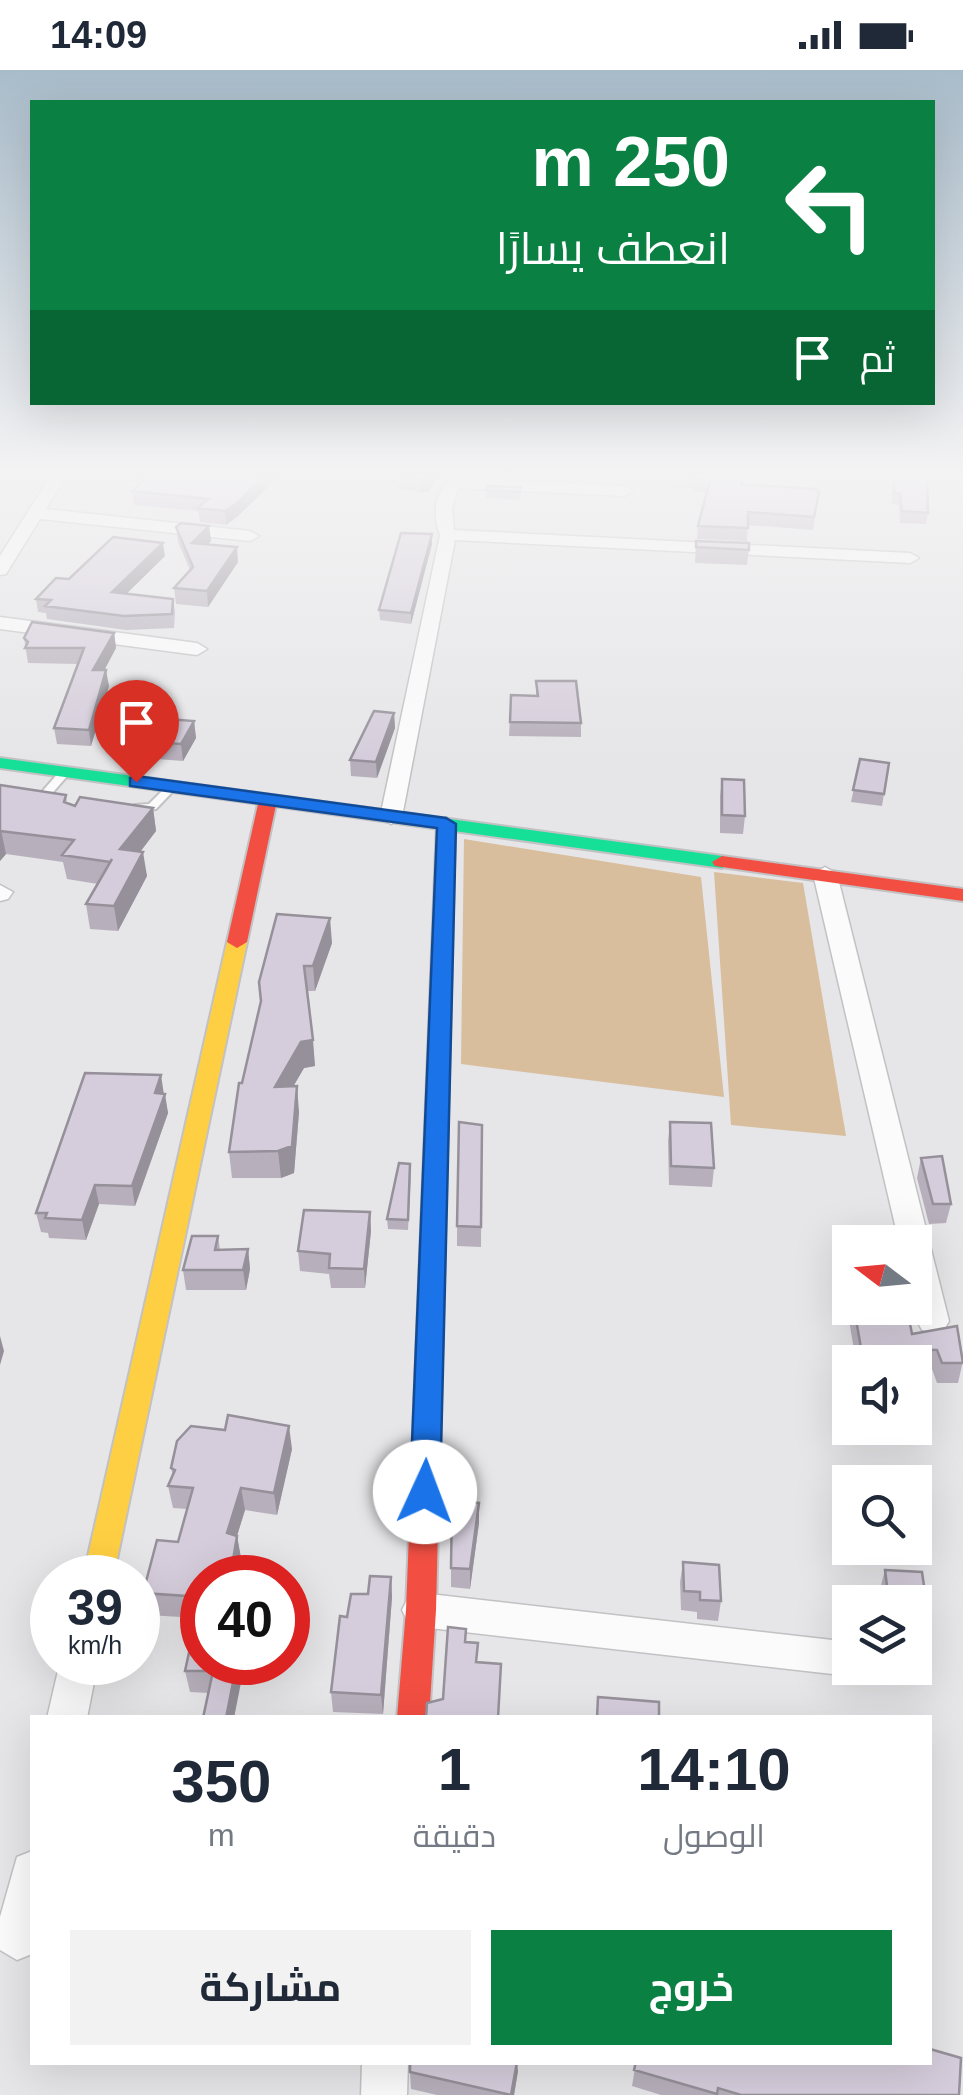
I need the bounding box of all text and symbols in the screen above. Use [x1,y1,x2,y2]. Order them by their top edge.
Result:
text: 14:09 [50,14,147,56]
text: 250 m [532,123,730,201]
icon: left [765,140,895,270]
text: انعطف يسارًا [496,223,730,274]
icon: arrive [785,330,840,385]
text: ثم [860,338,895,380]
pin [94,680,179,783]
icon: arrive [109,695,164,750]
north arrow [832,1225,932,1325]
map controls [832,1225,932,1685]
button: sound [832,1345,932,1445]
position arrow [373,1440,477,1544]
button: search [832,1465,932,1565]
speed limit sign: 40 [180,1555,310,1685]
text: 39 [67,1580,123,1636]
button: layers [832,1585,932,1685]
text: km/h [68,1631,122,1659]
text: 1 [438,1736,471,1803]
text: 14:10 [637,1736,791,1803]
text: 350 [171,1748,271,1815]
text: m [208,1817,235,1853]
text: دقيقة [413,1818,496,1854]
text: الوصول [663,1818,765,1854]
button: مشاركة [70,1930,471,2045]
button: خروج [491,1930,892,2045]

